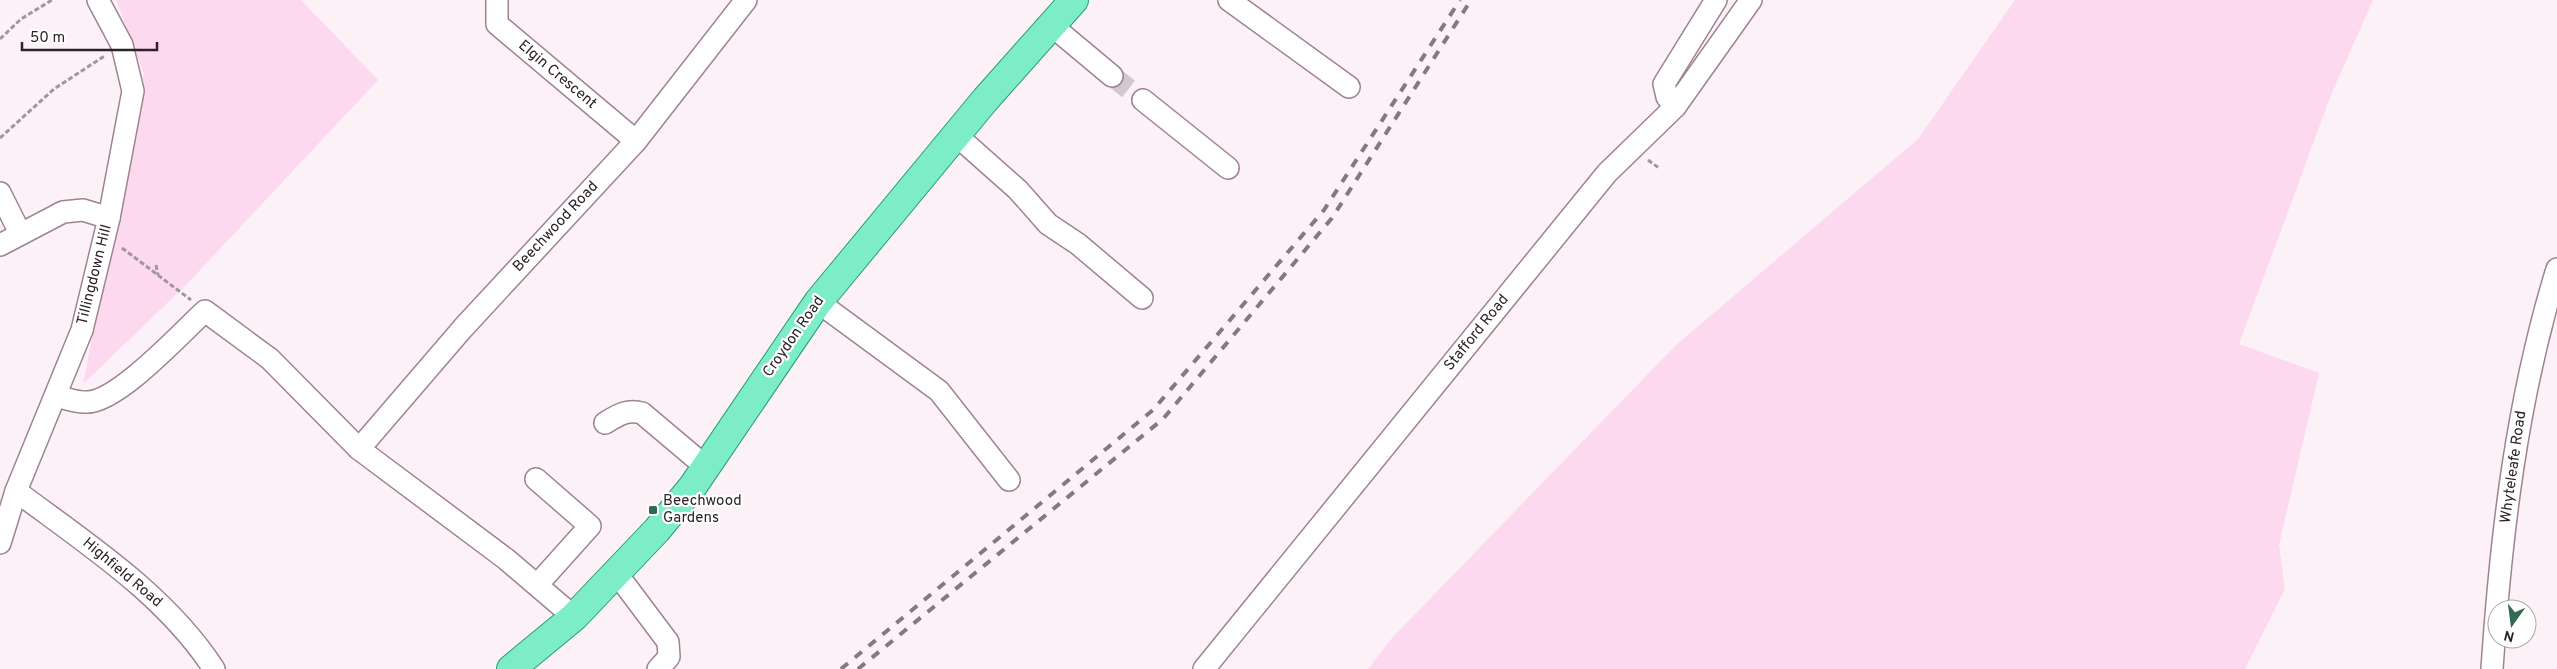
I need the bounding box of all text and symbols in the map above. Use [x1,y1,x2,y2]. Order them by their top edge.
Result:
scale bar [22,20,158,52]
text: 50 m [30,29,65,48]
street label: Elgin Crescent [514,37,600,113]
street label: Beechwood Road [509,178,603,276]
street label: Tillingdown Hill [73,223,117,327]
street label: Stafford Road [1440,291,1514,375]
street label: Croydon Road [759,293,829,381]
street label: Whyteleafe Road [2497,410,2531,524]
place label: Beechwood Gardens [663,492,742,528]
marker: Beechwood Gardens [647,504,659,516]
street label: Highfield Road [78,534,166,612]
north arrow [2487,599,2537,649]
text: N [2502,626,2516,645]

